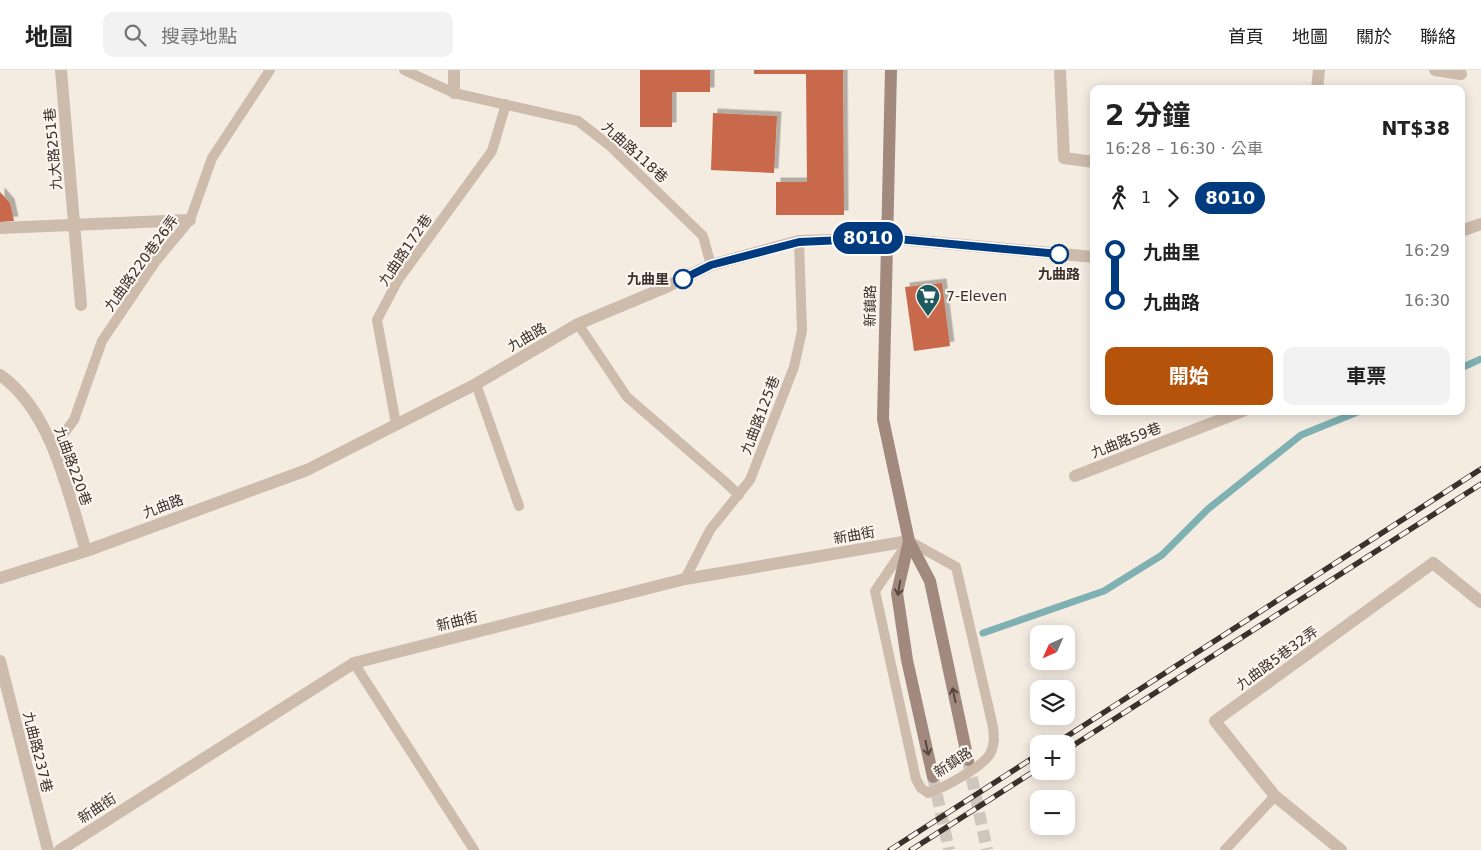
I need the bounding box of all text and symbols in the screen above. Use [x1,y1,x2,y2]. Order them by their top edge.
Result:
search box [103,12,453,57]
icon: search [121,21,149,49]
text: 地圖 [25,23,73,51]
text: 搜尋地點 [161,25,237,47]
text: 首頁 [1228,26,1264,47]
text: 地圖 [1292,26,1328,47]
text: 關於 [1356,26,1392,47]
text: 聯絡 [1420,26,1456,47]
text: 2 分鐘 [1105,99,1190,132]
street label: 九大路251巷 [41,107,65,191]
text: NT$38 [1381,117,1450,139]
street label: 九曲路118巷 [599,118,671,186]
text: 16:28 – 16:30 · 公車 [1105,139,1263,158]
icon: walk [1105,184,1133,212]
icon: forward [1159,184,1187,212]
text: 8010 [1205,187,1255,208]
text: 1 [1141,188,1151,207]
street label: 九曲路172巷 [375,211,435,289]
street label: 九曲路220巷26弄 [101,212,181,314]
line badge: 8010 [833,222,903,254]
text: 8010 [843,227,893,248]
text: 九曲里 [1143,241,1200,263]
text: 16:29 [1404,241,1450,260]
marker: 九曲路 [1049,244,1069,264]
place label: 九曲路 [1038,266,1080,282]
marker: 九曲里 [673,269,693,289]
place label: 九曲里 [627,271,669,287]
supermarket icon: 7-Eleven [915,283,941,317]
street label: 新鎮路 [862,285,878,327]
place label: 7-Eleven [946,288,1007,304]
text: 九曲路 [1143,291,1200,313]
text: 16:30 [1404,291,1450,310]
street label: 九曲路 [505,320,549,354]
button: 開始 [1105,347,1273,405]
button: 車票 [1283,347,1450,405]
street label: 九曲路125巷 [738,374,782,456]
street label: 九曲路59巷 [1089,419,1163,461]
street label: 九曲路220巷 [51,424,95,508]
street label: 九曲路 [141,491,185,521]
street label: 新曲街 [832,523,876,547]
one-way arrow [893,580,903,596]
street label: 新曲街 [435,608,479,634]
street label: 九曲路5巷32弄 [1233,623,1321,693]
north arrow [1030,625,1075,670]
map controls [1030,625,1075,835]
button: layers [1030,680,1075,725]
one-way arrow [949,687,958,703]
street label: 九曲路237巷 [20,710,56,794]
button: + [1030,735,1075,780]
one-way arrow [923,739,932,755]
street label: 新鎮路 [931,744,975,780]
street label: 新曲街 [75,790,119,826]
button: − [1030,790,1075,835]

